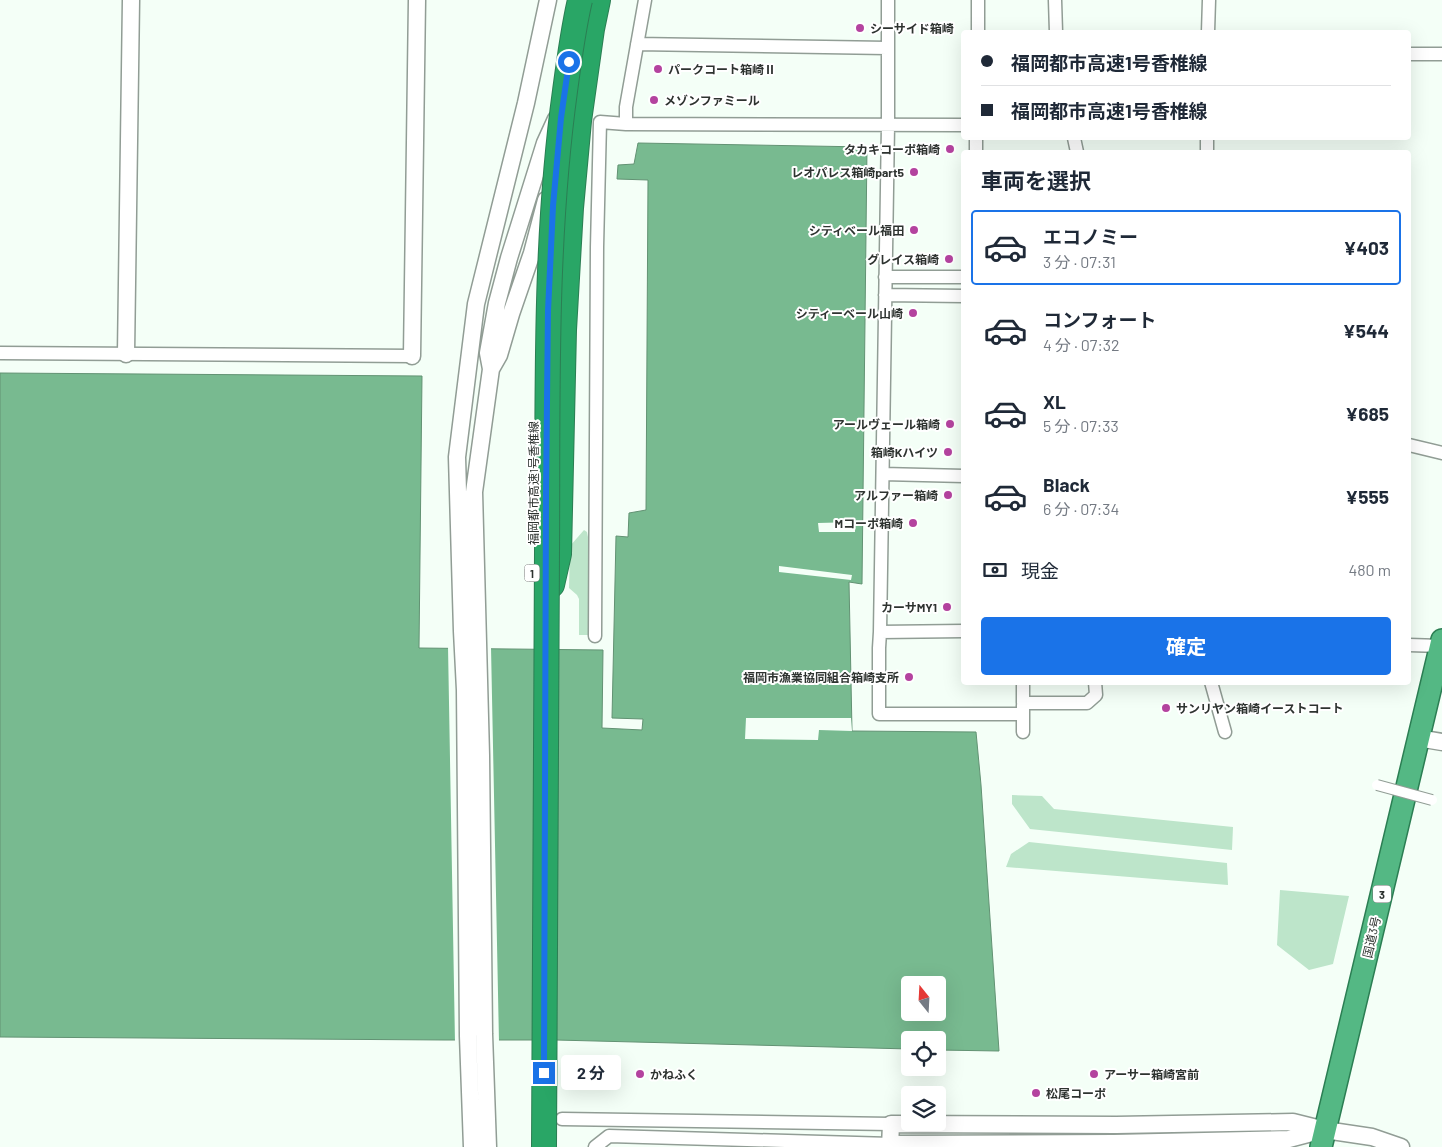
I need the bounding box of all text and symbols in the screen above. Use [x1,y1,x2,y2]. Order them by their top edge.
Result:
place label: シーサイド箱崎 [870,21,954,35]
marker: シーサイド箱崎 [854,22,866,34]
route start [558,51,580,73]
text: 福岡都市高速1号香椎線 [1011,51,1208,74]
place label: パークコート箱崎Ⅱ [668,62,776,76]
marker: パークコート箱崎Ⅱ [652,63,664,75]
place label: メゾンファミール [664,93,760,107]
marker: メゾンファミール [648,94,660,106]
text: 福岡都市高速1号香椎線 [1011,99,1208,122]
place label: タカキコーポ箱崎 [844,142,940,156]
marker: タカキコーポ箱崎 [944,143,956,155]
place label: レオパレス箱崎part5 [791,165,905,179]
marker: レオパレス箱崎part5 [908,166,920,178]
text: 車両を選択 [981,167,1091,193]
place label: シティベール福田 [809,223,904,237]
marker: シティベール福田 [908,224,920,236]
icon: car [983,225,1028,270]
text: エコノミー [1043,225,1138,248]
text: ¥403 [1343,236,1389,259]
place label: グレイス箱崎 [867,252,939,266]
text: 3 分 · 07:31 [1043,252,1116,271]
marker: グレイス箱崎 [943,253,955,265]
place label: シティーベール山崎 [796,306,903,320]
marker: シティーベール山崎 [907,307,919,319]
icon: car [983,308,1028,353]
text: コンフォート [1043,308,1156,331]
text: ¥544 [1343,319,1389,342]
text: 4 分 · 07:32 [1043,335,1120,354]
text: XL [1043,390,1066,413]
icon: car [983,391,1028,436]
text: ¥685 [1345,402,1389,425]
text: 5 分 · 07:33 [1043,416,1119,435]
place label: アールヴェール箱崎 [833,417,940,431]
marker: アールヴェール箱崎 [944,418,956,430]
street label: 福岡都市高速1号香椎線 [526,421,540,545]
place label: 箱崎Kハイツ [871,445,938,459]
marker: 箱崎Kハイツ [942,446,954,458]
text: Black [1043,473,1090,496]
icon: car [983,474,1028,519]
text: ¥555 [1345,485,1389,508]
place label: アルファー箱崎 [854,488,938,502]
marker: アルファー箱崎 [942,489,954,501]
text: 6 分 · 07:34 [1043,499,1119,518]
place label: Mコーポ箱崎 [834,516,903,530]
marker: Mコーポ箱崎 [907,517,919,529]
icon: cash [981,556,1009,584]
text: 現金 [1021,559,1059,582]
text: 480 m [1348,560,1391,579]
road number: 1 [524,564,540,582]
place label: カーサMY1 [881,600,937,614]
marker: カーサMY1 [941,601,953,613]
button: 確定 [981,617,1391,675]
place label: 福岡市漁業協同組合箱崎支所 [743,670,899,684]
marker: 福岡市漁業協同組合箱崎支所 [903,671,915,683]
place label: サンリヤン箱崎イーストコート [1176,701,1343,715]
marker: サンリヤン箱崎イーストコート [1160,702,1172,714]
road number: 3 [1373,886,1391,902]
street label: 国道3号 [1359,915,1383,959]
north arrow [901,976,946,1021]
map controls [901,976,946,1131]
button: locate [901,1031,946,1076]
callout: 2 分 [562,1056,622,1090]
route end [533,1062,555,1084]
text: 2 分 [577,1063,605,1082]
place label: かねふく [650,1067,698,1081]
place label: アーサー箱崎宮前 [1104,1067,1199,1081]
marker: かねふく [634,1068,646,1080]
marker: アーサー箱崎宮前 [1088,1068,1100,1080]
button: layers [901,1086,946,1131]
place label: 松尾コーポ [1046,1086,1106,1100]
marker: 松尾コーポ [1030,1087,1042,1099]

